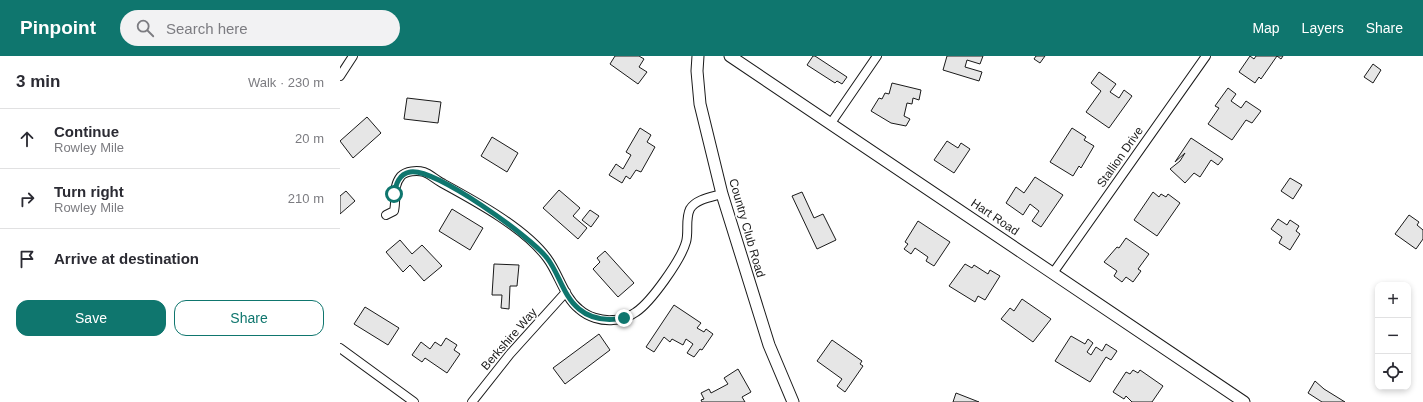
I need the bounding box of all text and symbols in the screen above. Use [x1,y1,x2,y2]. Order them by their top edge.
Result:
search box [120,10,400,46]
text: Pinpoint [20,17,96,38]
icon: search [134,17,156,39]
text: Search here [166,20,248,37]
text: Map [1252,20,1280,36]
text: Layers [1302,20,1344,36]
text: Share [1366,20,1403,36]
text: 3 min [16,72,60,91]
text: Walk · 230 m [248,75,324,90]
text: Continue [54,123,119,140]
street label: Stallion Drive [1094,124,1146,190]
icon: ahead [16,128,38,150]
text: 20 m [295,131,324,146]
text: Rowley Mile [54,140,124,155]
street label: Country Club Road [726,177,768,279]
text: Turn right [54,183,124,200]
route start [385,185,403,203]
icon: right [16,188,38,210]
text: 210 m [288,191,324,206]
street label: Hart Road [968,196,1022,238]
text: Rowley Mile [54,200,124,215]
icon: arrive [16,248,38,270]
text: Arrive at destination [54,250,199,267]
map controls [1375,282,1411,390]
button: + [1375,282,1411,318]
button: Save [16,300,166,336]
button: Share [174,300,324,336]
street label: Berkshire Way [478,305,540,373]
route end [615,309,633,327]
button: − [1375,318,1411,354]
button: locate [1375,354,1411,390]

